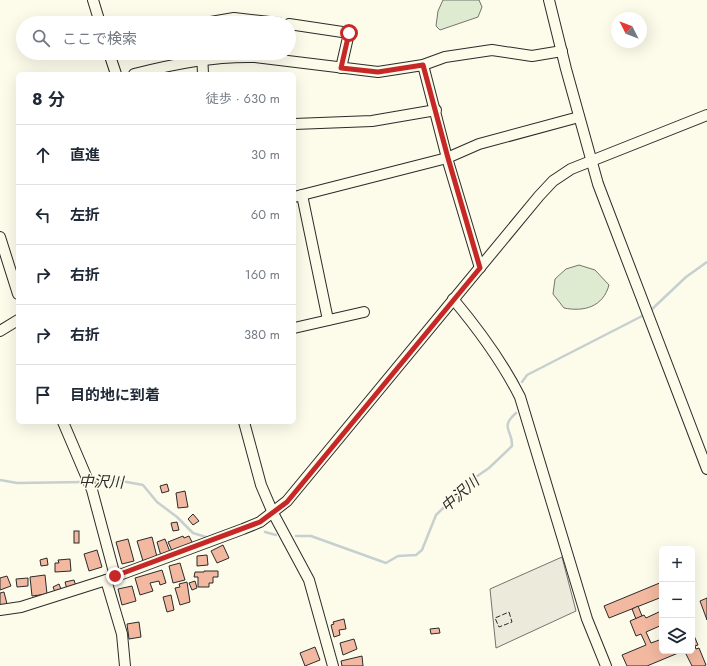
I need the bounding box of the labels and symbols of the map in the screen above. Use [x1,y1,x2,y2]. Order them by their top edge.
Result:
north arrow [611,12,647,48]
route start [340,24,358,42]
water label: 中沢川 [436,469,486,517]
water label: 中沢川 [78,471,126,493]
route end [106,567,124,585]

